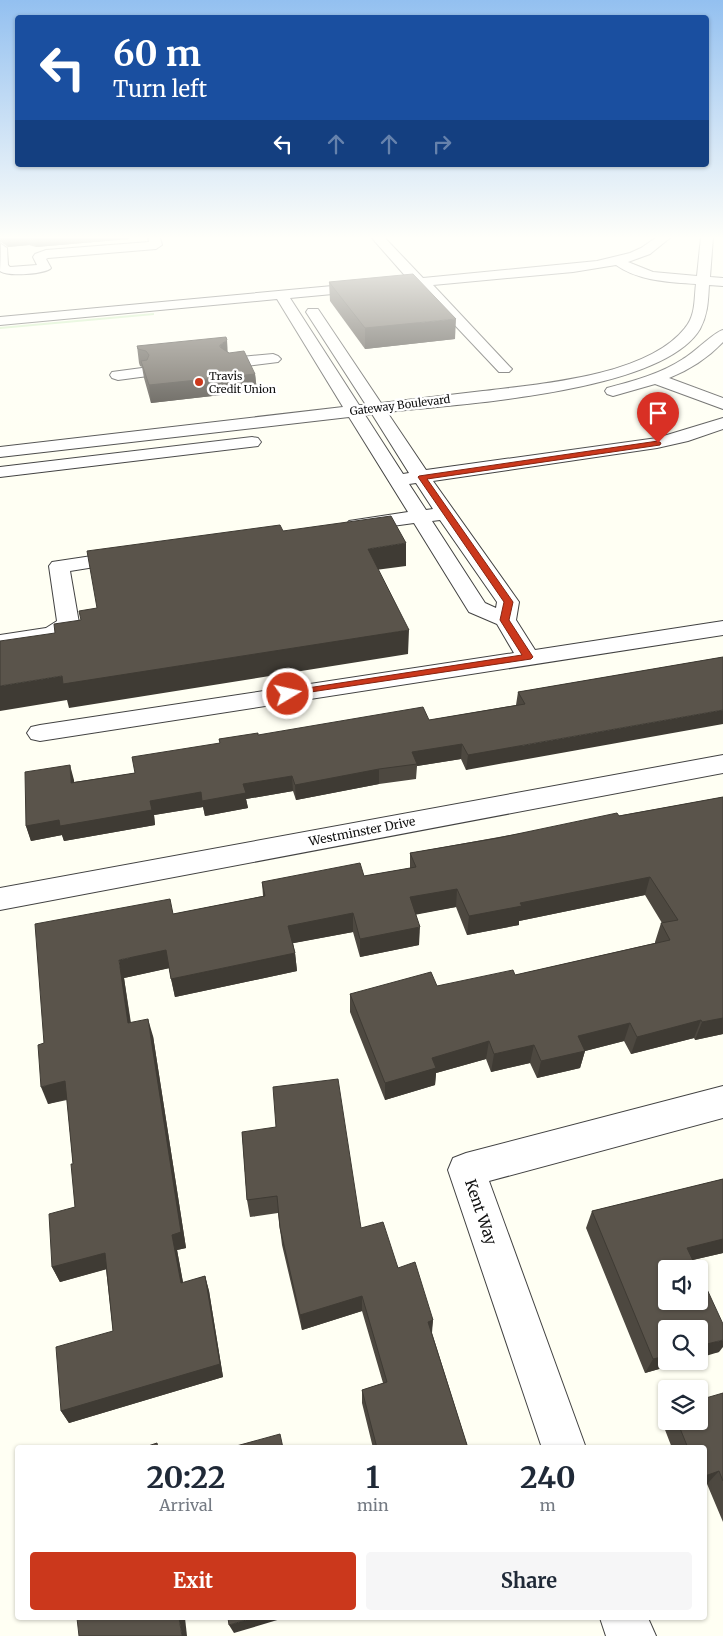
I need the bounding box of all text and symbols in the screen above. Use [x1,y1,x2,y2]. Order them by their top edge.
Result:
text: 60 m [113,32,201,76]
icon: left [30,35,95,100]
text: Turn left [113,75,207,103]
icon: left [269,130,297,158]
icon: ahead [322,130,350,158]
icon: ahead [375,130,403,158]
icon: right [428,130,456,158]
place label: Travis Credit Union [209,369,277,396]
marker: Travis Credit Union [193,376,205,388]
street label: Gateway Boulevard [349,392,451,418]
pin [637,392,679,443]
icon: arrive [644,399,672,427]
position arrow [261,667,313,719]
street label: Westminster Drive [306,813,417,849]
street label: Kent Way [461,1177,501,1248]
map controls [658,1260,708,1430]
button: sound [658,1260,708,1310]
button: search [658,1320,708,1370]
button: layers [658,1380,708,1430]
text: 20:22 [146,1458,226,1496]
text: 1 [366,1458,380,1496]
text: 240 [520,1458,576,1496]
text: Arrival [159,1495,213,1515]
text: min [357,1495,389,1515]
text: m [540,1495,556,1515]
button: Exit [30,1552,356,1610]
button: Share [366,1552,692,1610]

